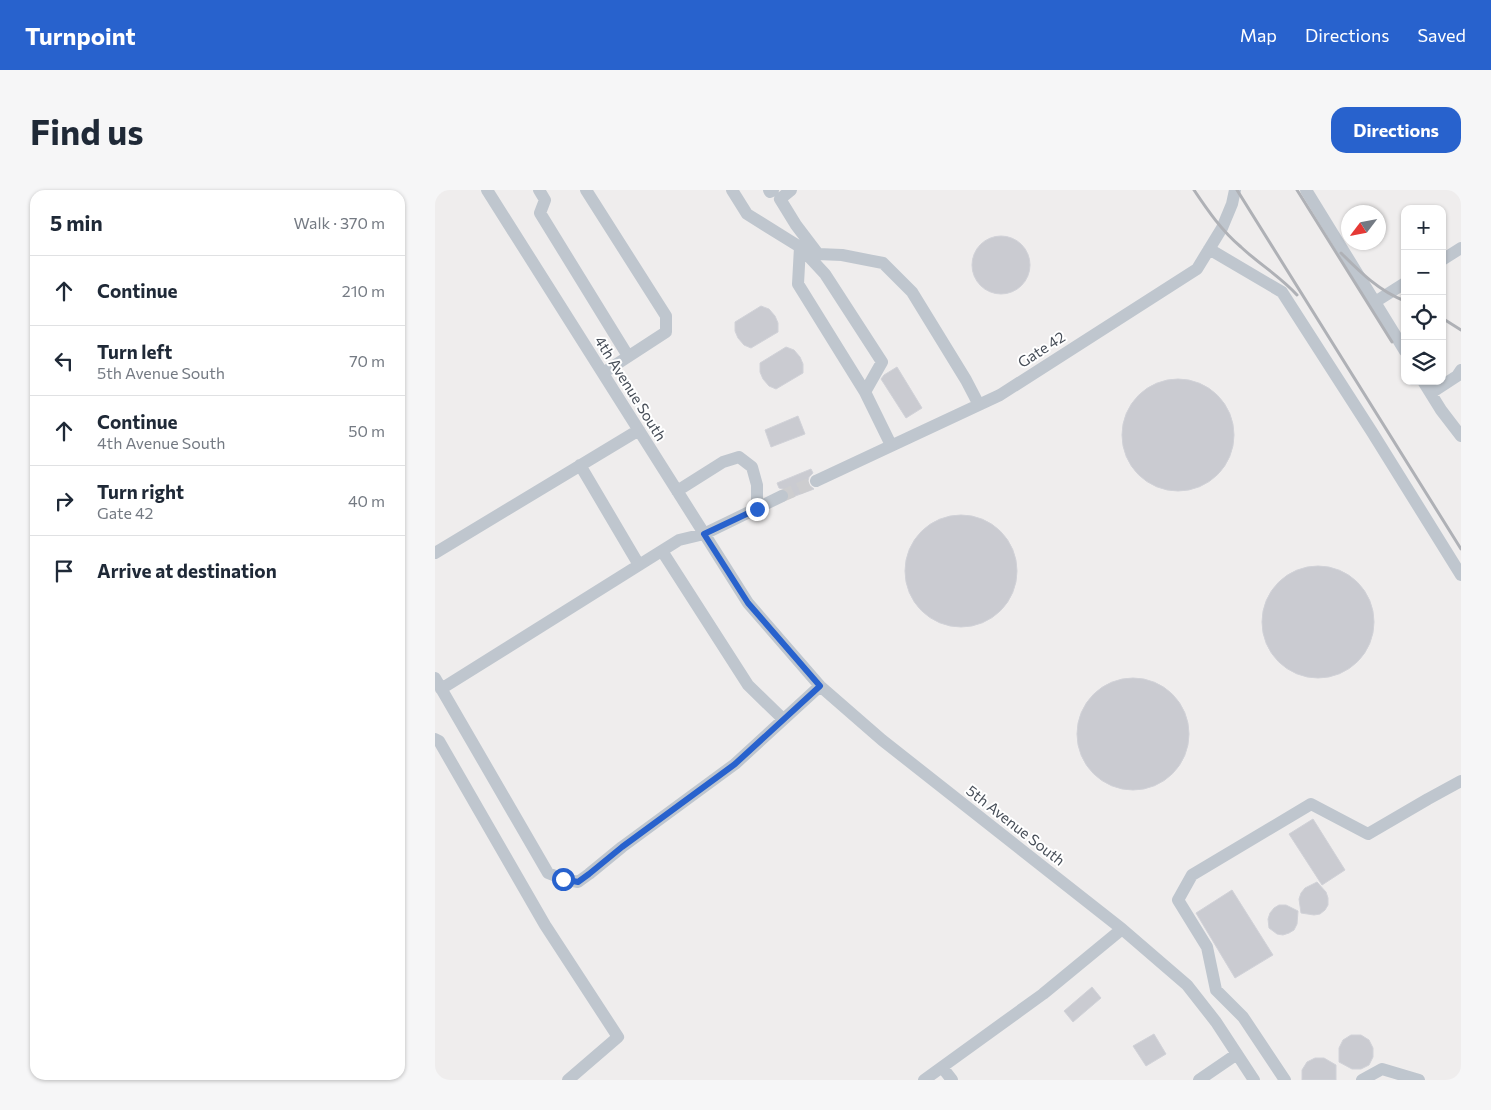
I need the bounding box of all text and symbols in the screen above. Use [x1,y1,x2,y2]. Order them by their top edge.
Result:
text: Turnpoint [25,21,136,50]
text: Map [1240,24,1277,46]
text: Directions [1305,24,1389,46]
text: Saved [1417,24,1466,46]
button: Directions [1331,107,1461,153]
text: Find us [30,109,144,152]
north arrow [1341,205,1386,250]
map controls [1401,205,1446,385]
button: + [1401,205,1446,250]
text: 5 min [50,210,103,235]
text: Walk · 370 m [294,213,385,232]
button: − [1401,250,1446,295]
icon: ahead [50,277,78,305]
text: Continue [97,279,177,302]
text: 210 m [342,281,385,300]
button: locate [1401,295,1446,340]
street label: Gate 42 [1014,327,1068,371]
street label: 4th Avenue South [591,332,671,444]
text: Turn left [97,340,172,363]
button: layers [1401,340,1446,385]
icon: left [50,347,78,375]
text: 70 m [349,351,385,370]
text: 5th Avenue South [97,363,225,382]
text: Continue [97,410,177,433]
icon: ahead [50,417,78,445]
text: 50 m [348,421,385,440]
text: 4th Avenue South [97,433,225,452]
text: Turn right [97,480,184,503]
icon: right [50,487,78,515]
text: 40 m [348,491,385,510]
route end [746,498,769,521]
text: Gate 42 [97,503,153,522]
icon: arrive [50,557,78,585]
text: Arrive at destination [97,559,277,582]
street label: 5th Avenue South [963,781,1069,869]
route start [552,868,575,891]

